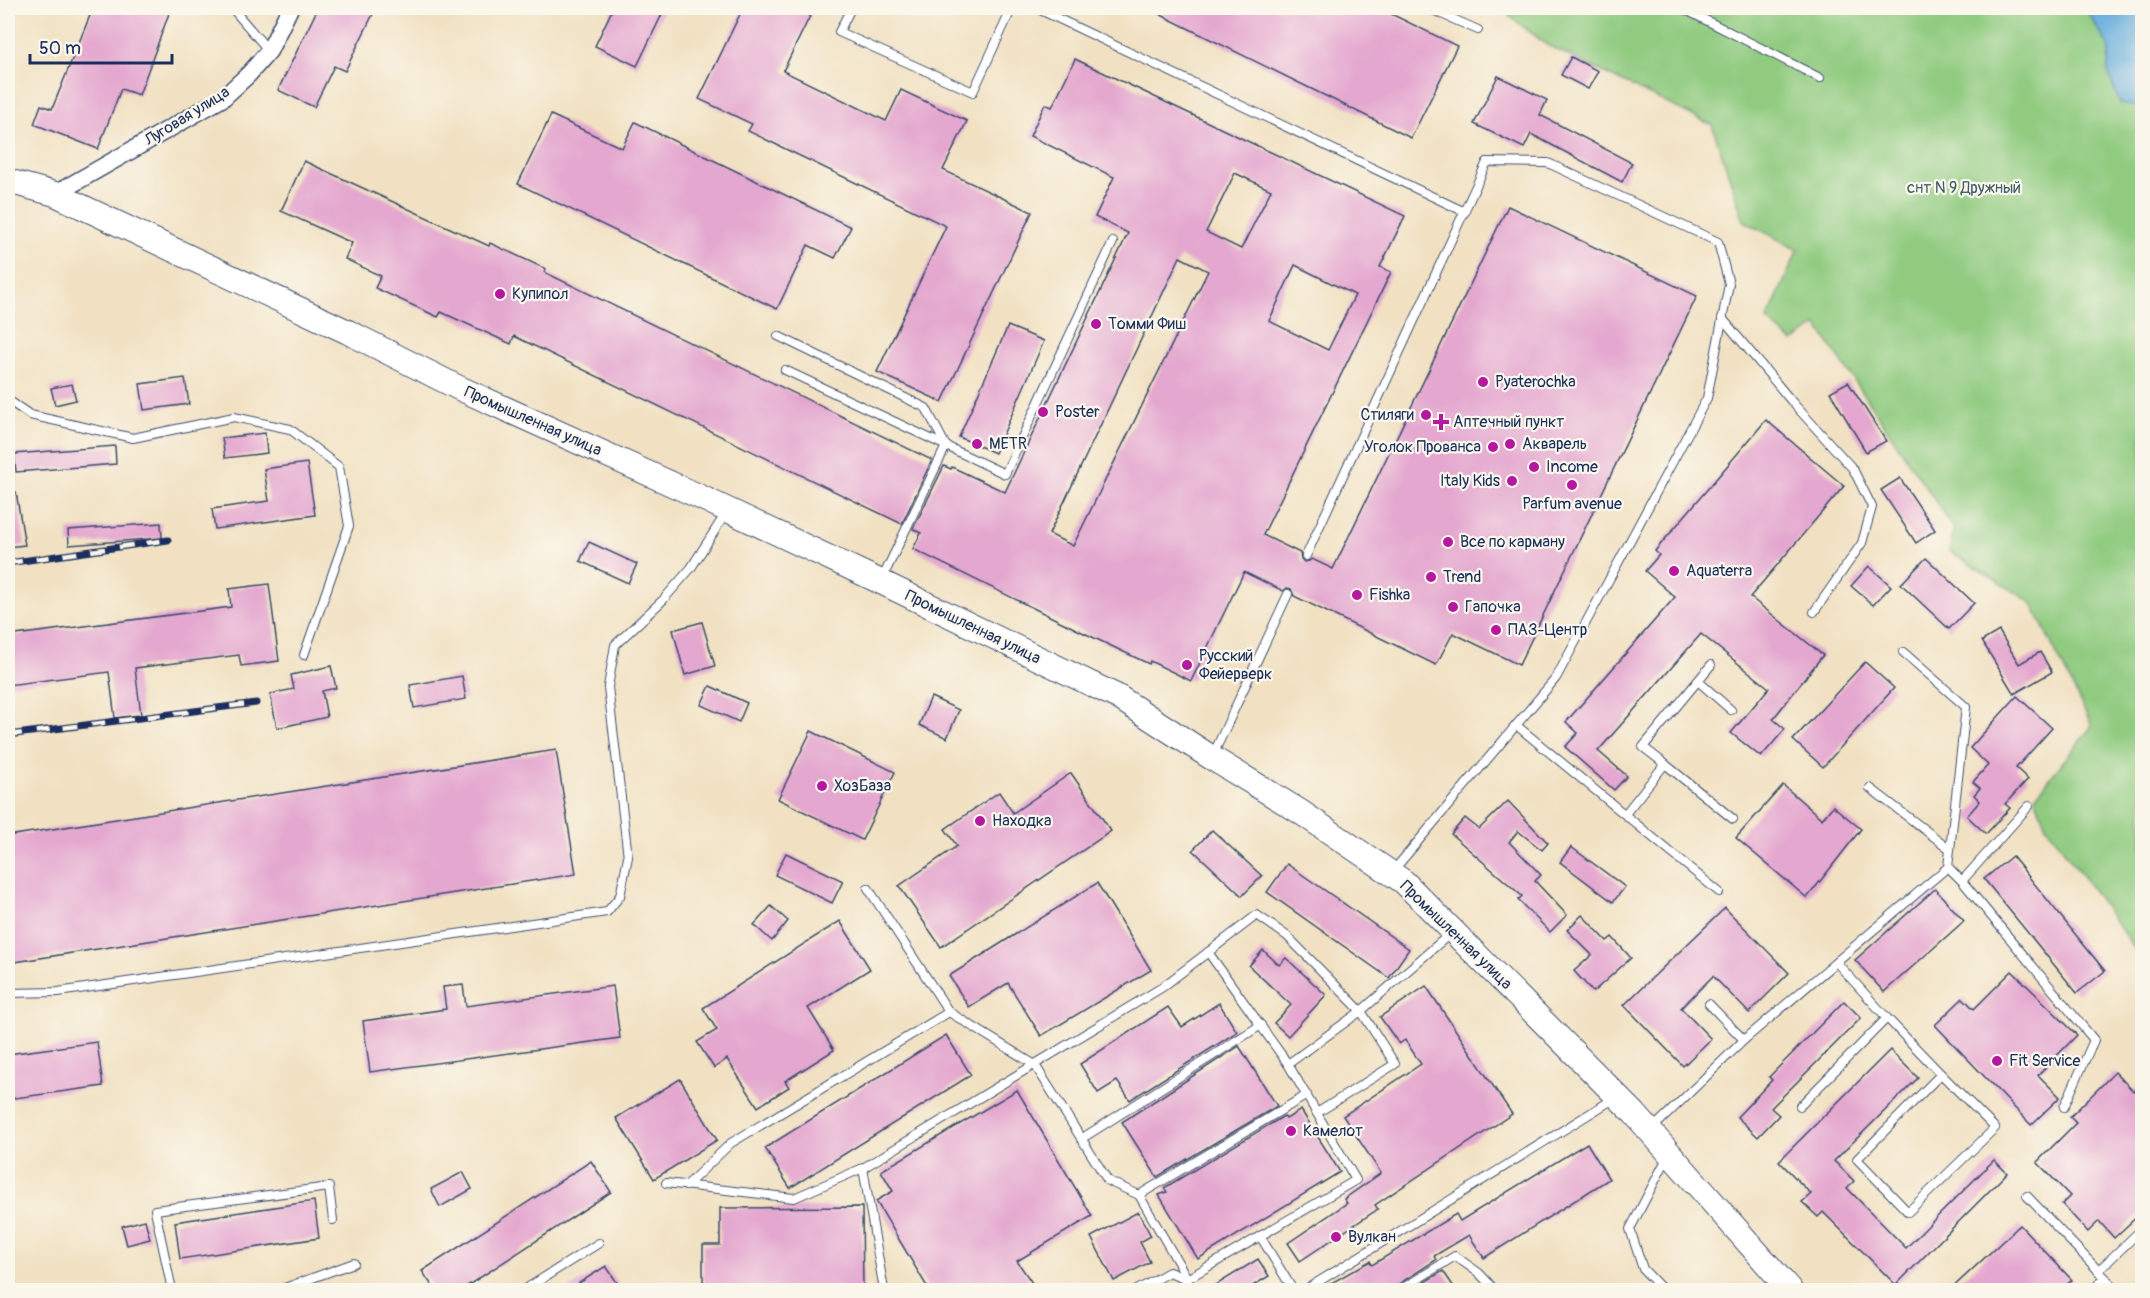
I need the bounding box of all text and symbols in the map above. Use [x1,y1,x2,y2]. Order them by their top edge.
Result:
scale bar [30,27,172,65]
text: 50 m [39,37,81,60]
street label: Луговая улица [140,82,233,151]
park label: снт N 9 Дружный [1907,178,2021,198]
place label: Купипол [512,284,568,304]
marker: Купипол [493,287,507,301]
place label: Томми Фиш [1108,314,1186,334]
marker: Томми Фиш [1089,317,1103,331]
place label: Pyaterochka [1495,372,1576,392]
marker: Pyaterochka [1476,375,1490,389]
street label: Промышленная улица [461,382,605,460]
place label: Poster [1055,402,1100,422]
marker: Poster [1036,405,1050,419]
place label: Стиляги [1360,405,1414,425]
marker: Стиляги [1419,408,1433,422]
place label: Аптечный пункт [1453,412,1564,432]
marker: Аптечный пункт [1434,415,1448,429]
place label: METR [989,434,1027,454]
place label: Акварель [1522,434,1587,454]
marker: METR [970,437,984,451]
place label: Уголок Прованса [1364,437,1481,457]
marker: Акварель [1503,437,1517,451]
marker: Уголок Прованса [1486,440,1500,454]
place label: Income [1546,457,1598,477]
marker: Income [1527,460,1541,474]
place label: Italy Kids [1440,471,1500,491]
marker: Italy Kids [1505,474,1519,488]
marker: Parfum avenue [1565,478,1579,492]
place label: Parfum avenue [1522,494,1622,514]
place label: Все по карману [1460,532,1565,552]
marker: Все по карману [1441,535,1455,549]
place label: Aquaterra [1686,561,1752,581]
marker: Aquaterra [1667,564,1681,578]
place label: Trend [1443,567,1481,587]
marker: Trend [1424,570,1438,584]
street label: Промышленная улица [902,585,1044,669]
place label: Fishka [1369,585,1410,605]
marker: Fishka [1350,588,1364,602]
place label: Гапочка [1465,597,1521,617]
marker: Гапочка [1446,600,1460,614]
place label: ПАЗ-Центр [1508,620,1587,640]
marker: ПАЗ-Центр [1489,623,1503,637]
place label: Русский Фейерверк [1199,646,1272,684]
marker: Русский Фейерверк [1180,658,1194,672]
place label: ХозБаза [834,776,891,796]
marker: ХозБаза [815,779,829,793]
place label: Находка [992,811,1051,831]
marker: Находка [973,814,987,828]
street label: Промышленная улица [1396,876,1516,994]
place label: Fit Service [2009,1051,2081,1071]
marker: Fit Service [1990,1054,2004,1068]
place label: Камелот [1303,1121,1363,1141]
marker: Камелот [1284,1124,1298,1138]
place label: Вулкан [1348,1227,1396,1247]
marker: Вулкан [1329,1230,1343,1244]

